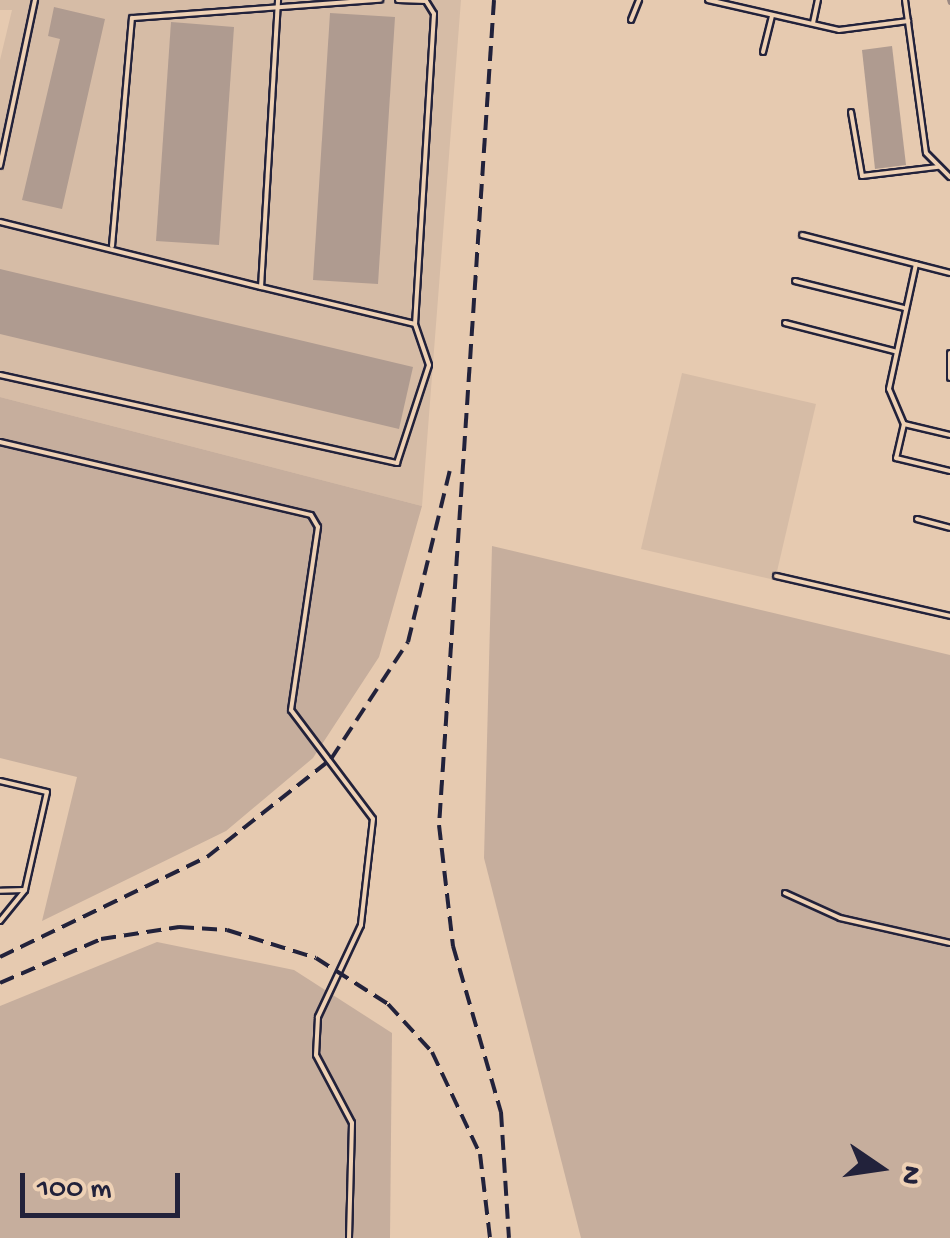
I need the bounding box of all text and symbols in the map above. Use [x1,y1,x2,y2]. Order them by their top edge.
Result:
north arrow [830,1118,930,1218]
scale bar [25,1153,185,1215]
text: N [892,1162,928,1187]
text: 100 m [37,1173,112,1208]

